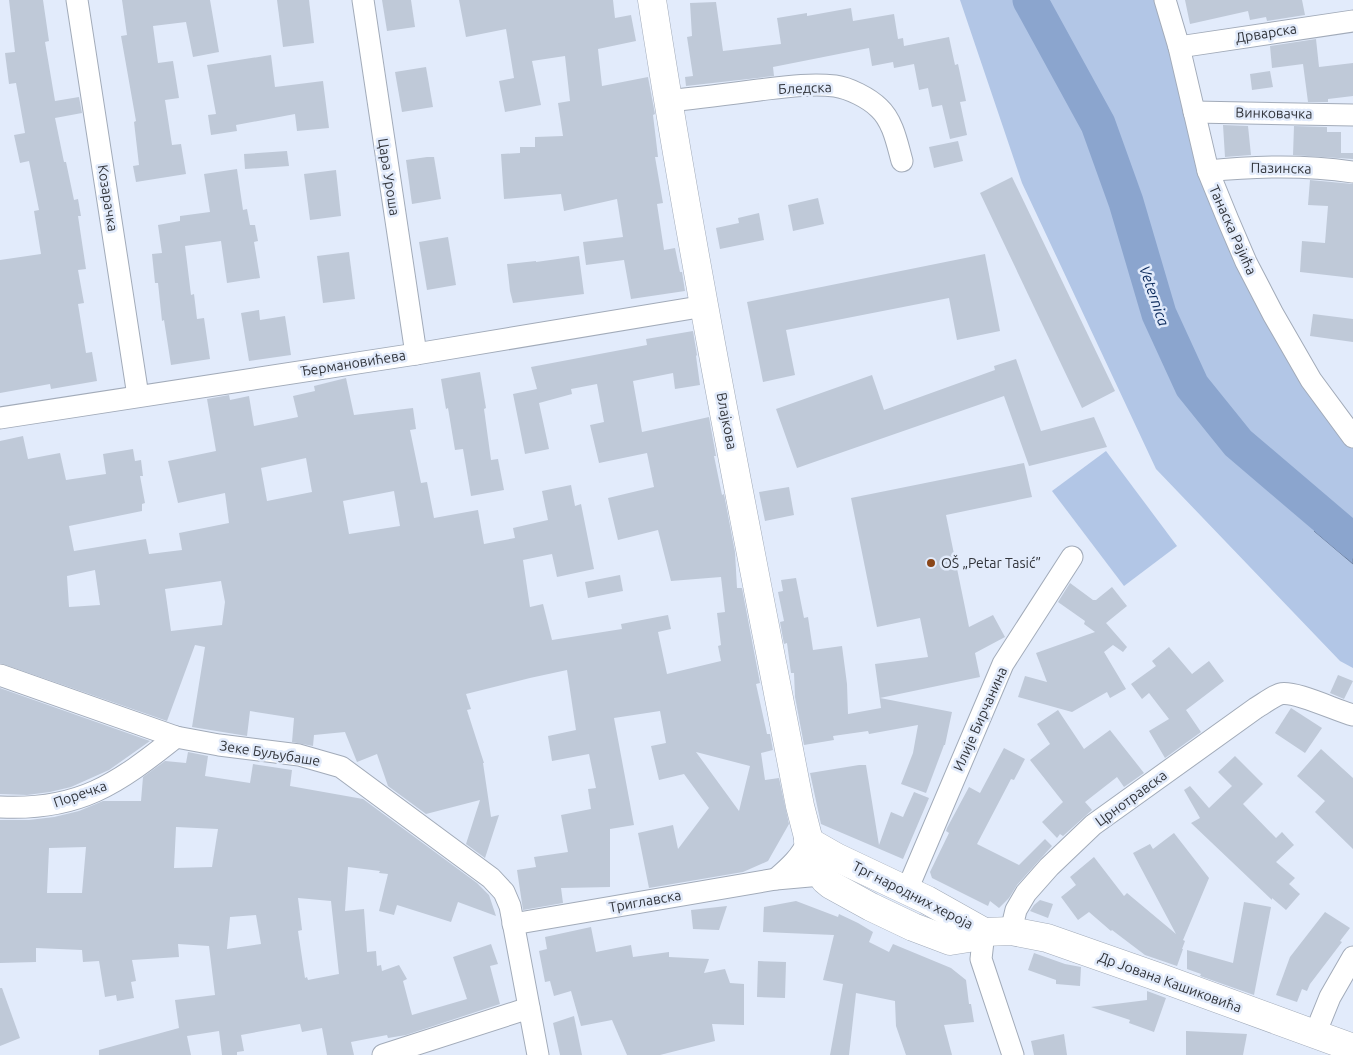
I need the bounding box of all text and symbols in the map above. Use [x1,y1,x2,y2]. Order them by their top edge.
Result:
street label: Дрварска [1234,20,1298,46]
street label: Бледска [778,79,832,97]
street label: Винковачка [1235,104,1313,122]
street label: Цара Уроша [375,137,403,217]
street label: Пазинска [1250,159,1312,177]
street label: Козарачка [95,163,121,233]
street label: Танаска Рајића [1206,183,1260,277]
water label: Veternica [1136,263,1173,328]
street label: Ђермановићева [299,347,407,379]
street label: Влајкова [714,391,740,451]
place label: OŠ „Petar Tasić” [941,554,1041,571]
marker: OŠ „Petar Tasić” [925,557,937,569]
street label: Илије Бирчанина [950,664,1010,774]
street label: Зеке Буљубаше [219,737,321,769]
street label: Црнотравска [1092,767,1170,829]
street label: Поречка [51,777,109,811]
street label: Трг народних хероја [850,858,976,932]
street label: Триглавска [608,887,682,915]
street label: Др Јована Кашиковића [1096,949,1244,1015]

